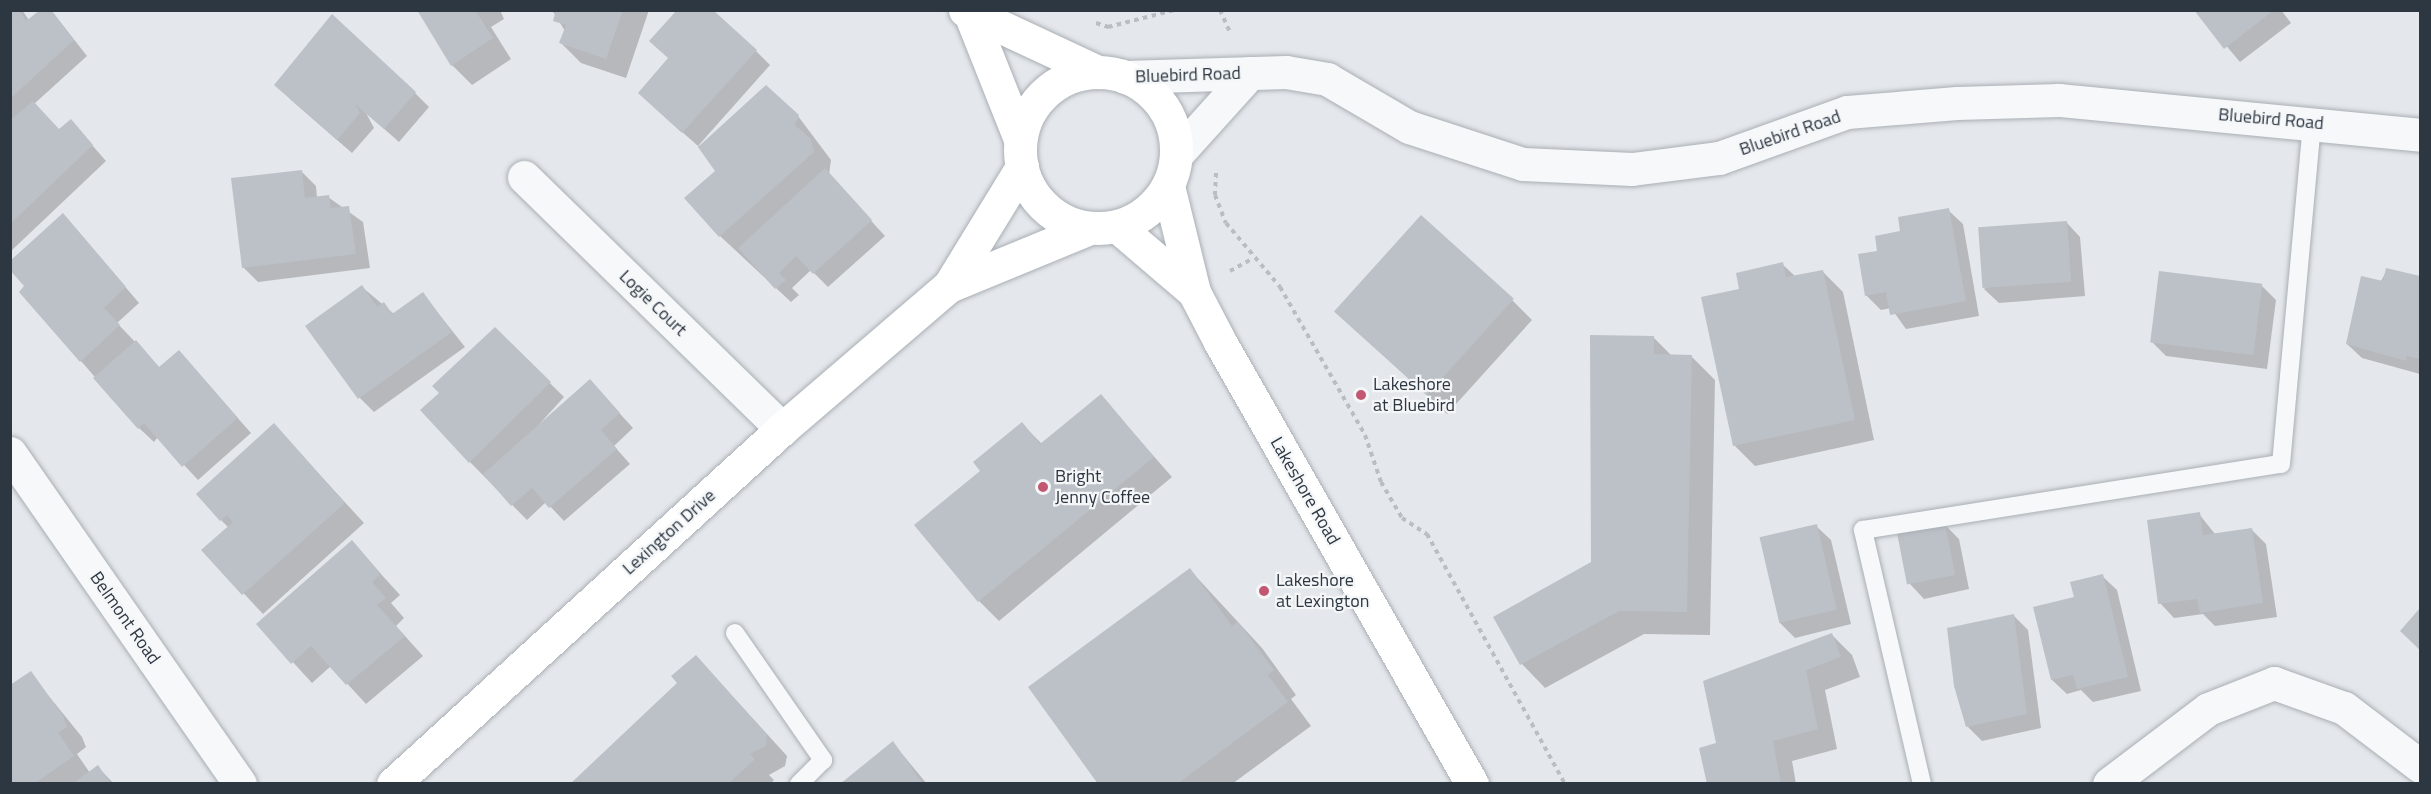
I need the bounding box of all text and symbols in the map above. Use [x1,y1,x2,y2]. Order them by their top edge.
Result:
street label: Bluebird Road [1135,62,1241,88]
street label: Bluebird Road [2217,104,2325,134]
street label: Bluebird Road [1736,106,1844,160]
street label: Logie Court [615,266,691,340]
place label: Lakeshore at Bluebird [1373,374,1455,416]
marker: Lakeshore at Bluebird [1354,388,1368,402]
street label: Lakeshore Road [1265,433,1345,549]
place label: Bright Jenny Coffee [1055,466,1150,508]
marker: Bright Jenny Coffee [1036,480,1050,494]
street label: Lexington Drive [618,485,720,579]
street label: Belmont Road [85,568,165,668]
place label: Lakeshore at Lexington [1276,570,1369,612]
marker: Lakeshore at Lexington [1257,584,1271,598]

